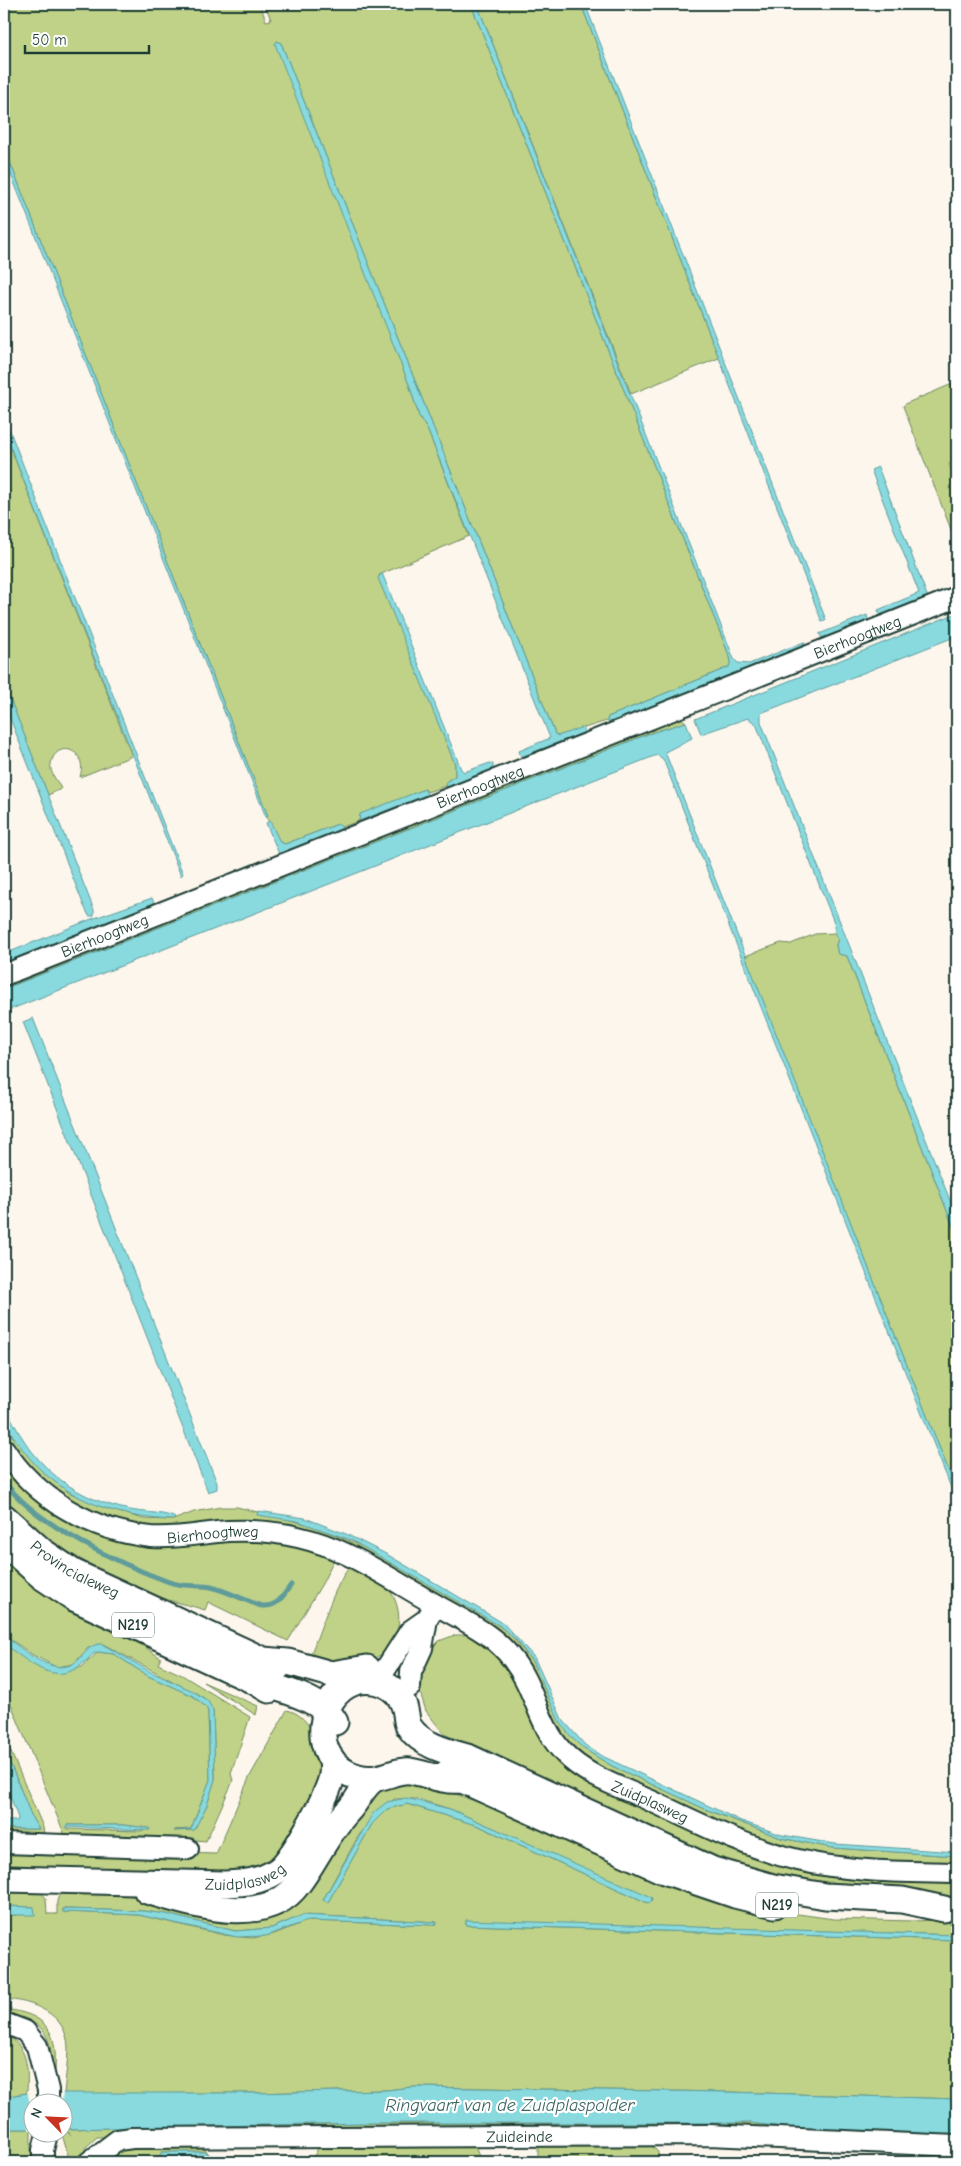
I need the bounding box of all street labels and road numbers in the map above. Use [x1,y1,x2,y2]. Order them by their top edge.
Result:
street label: Bierhoogtweg [811,612,904,663]
street label: Bierhoogtweg [434,762,527,813]
street label: Bierhoogtweg [59,911,151,961]
street label: Bierhoogtweg [166,1523,259,1547]
street label: Provincialeweg [27,1537,122,1602]
road number: N219 [112,1612,154,1638]
street label: Zuidplasweg [609,1777,691,1827]
street label: Zuidplasweg [205,1860,290,1894]
road number: N219 [756,1892,798,1918]
street label: Zuideinde [486,2128,553,2146]

